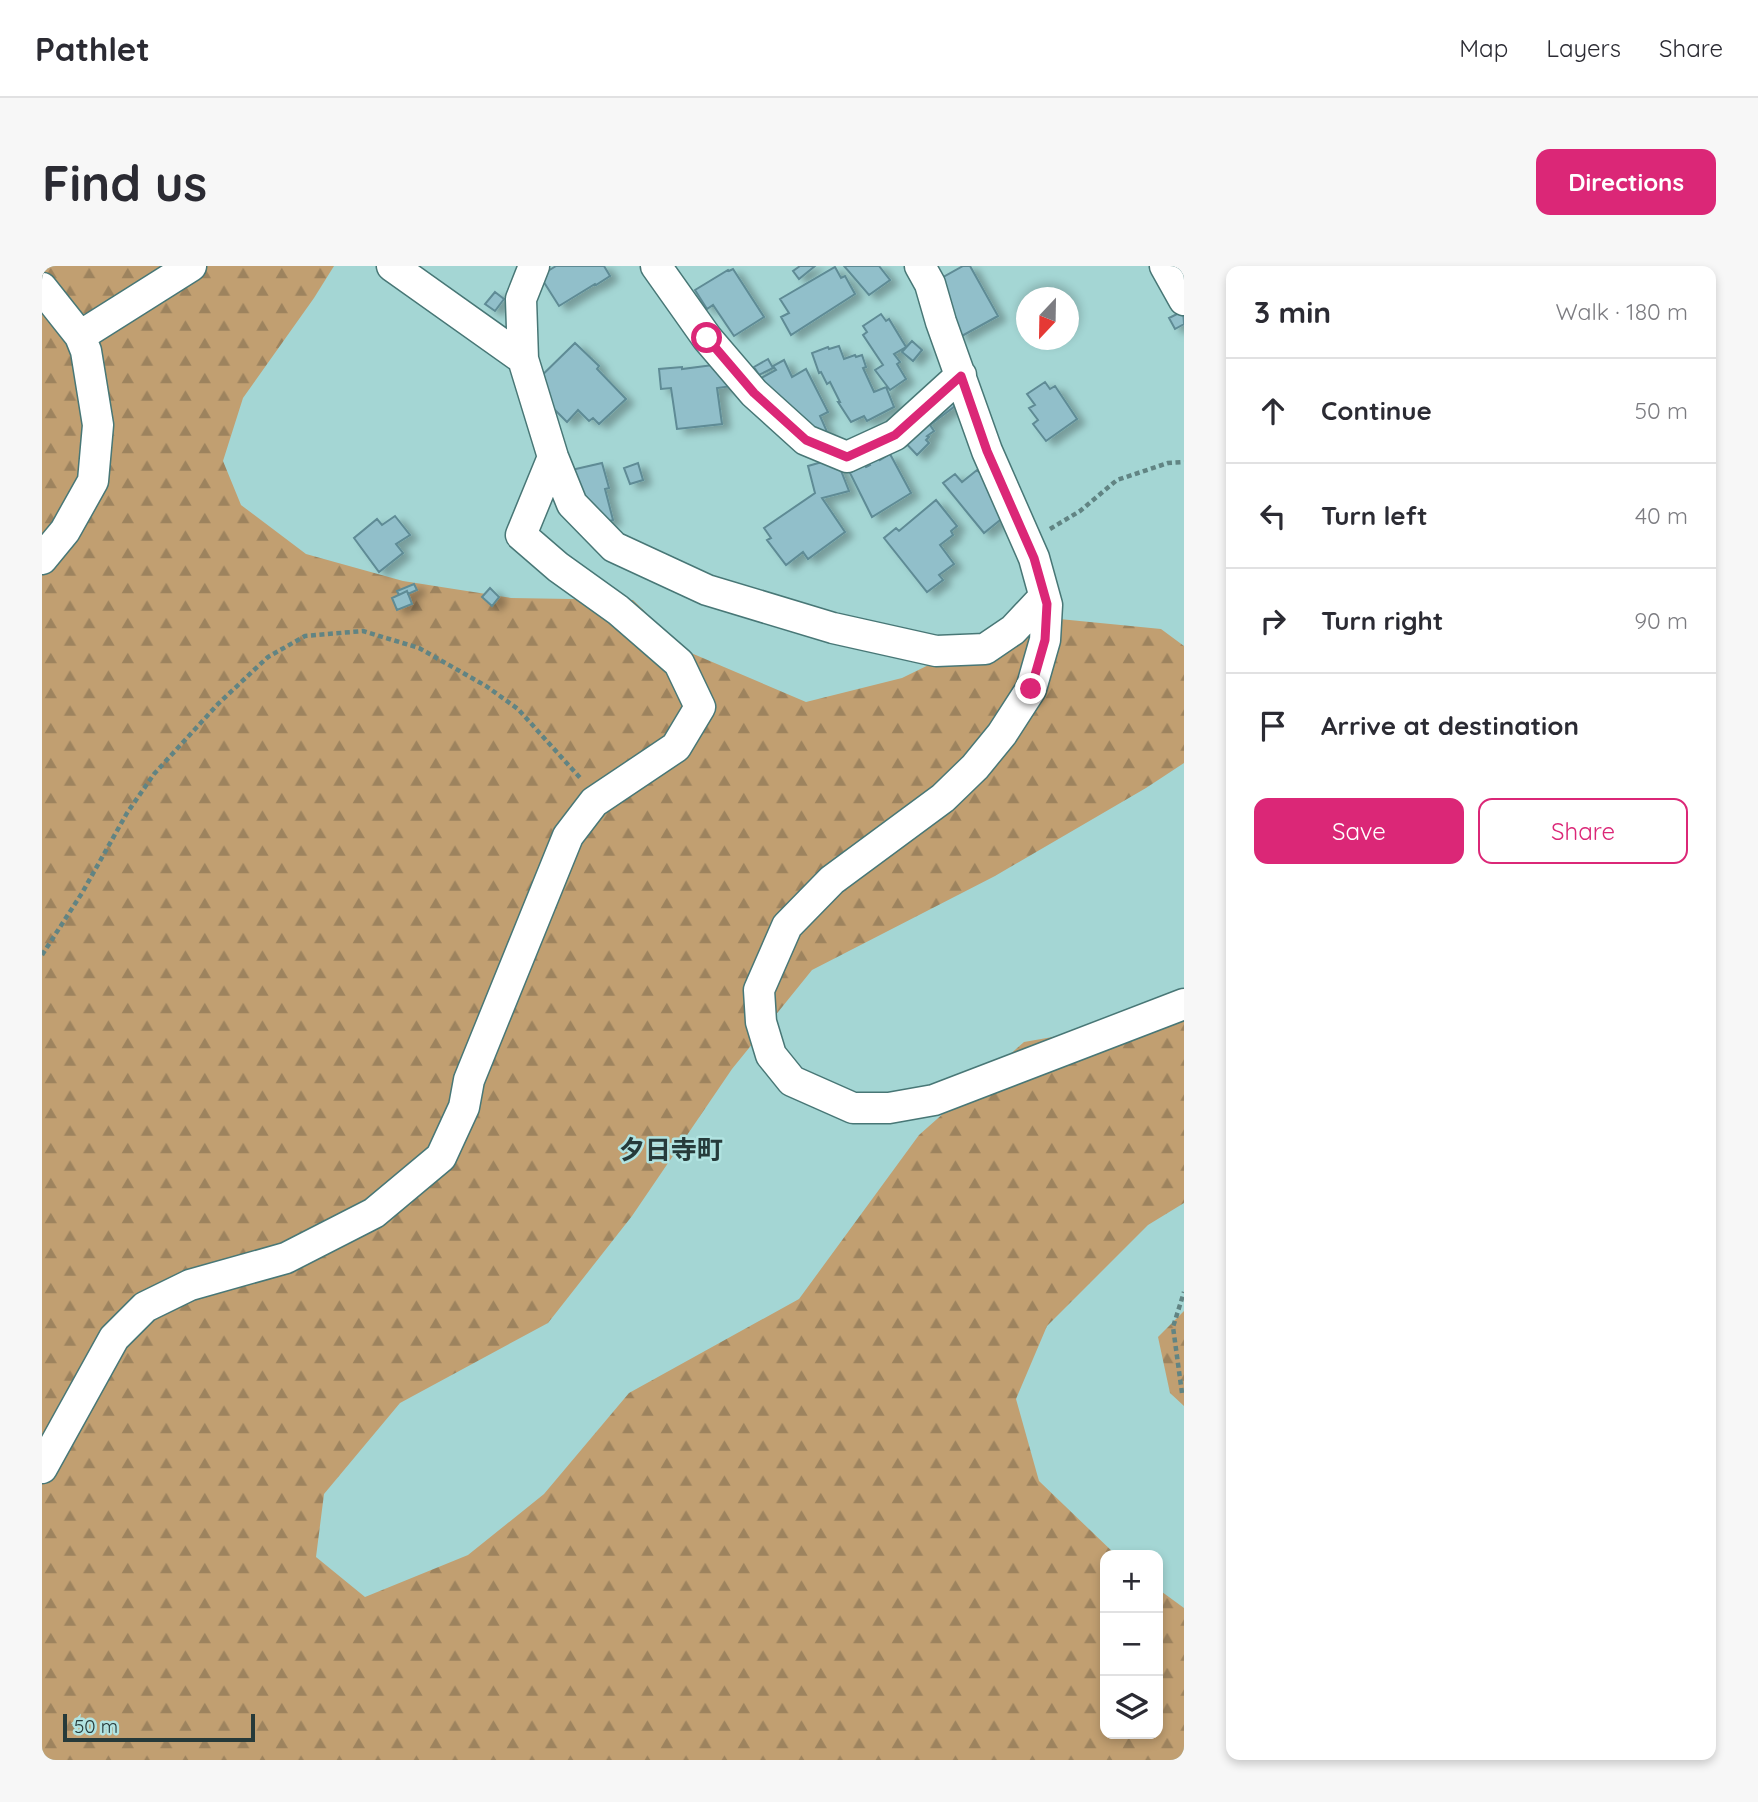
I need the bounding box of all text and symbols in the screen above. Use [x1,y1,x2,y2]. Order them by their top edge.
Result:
text: Pathlet [35,28,150,69]
text: Map [1459,33,1508,63]
text: Layers [1546,33,1621,63]
text: Share [1659,33,1723,63]
button: Directions [1536,149,1716,215]
text: Find us [42,152,207,213]
north arrow [1016,287,1079,350]
text: 3 min [1254,293,1331,331]
text: Walk · 180 m [1556,297,1688,326]
route start [691,322,722,353]
icon: ahead [1254,392,1292,430]
text: Continue [1321,394,1432,427]
text: 50 m [1635,396,1688,425]
icon: left [1254,497,1292,535]
text: Turn left [1321,499,1428,532]
text: 40 m [1635,501,1688,530]
icon: right [1254,602,1292,640]
text: Turn right [1321,604,1443,637]
text: 90 m [1634,606,1688,635]
route end [1015,673,1046,704]
icon: arrive [1254,707,1292,745]
text: Arrive at destination [1321,709,1579,742]
button: Save [1254,798,1464,864]
button: Share [1478,798,1688,864]
district label: 夕日寺町 [619,1133,723,1166]
map controls [1100,1550,1163,1739]
button: + [1100,1550,1163,1613]
button: − [1100,1613,1163,1676]
button: layers [1100,1676,1163,1739]
scale bar [63,1711,256,1743]
text: 50 m [74,1714,118,1738]

